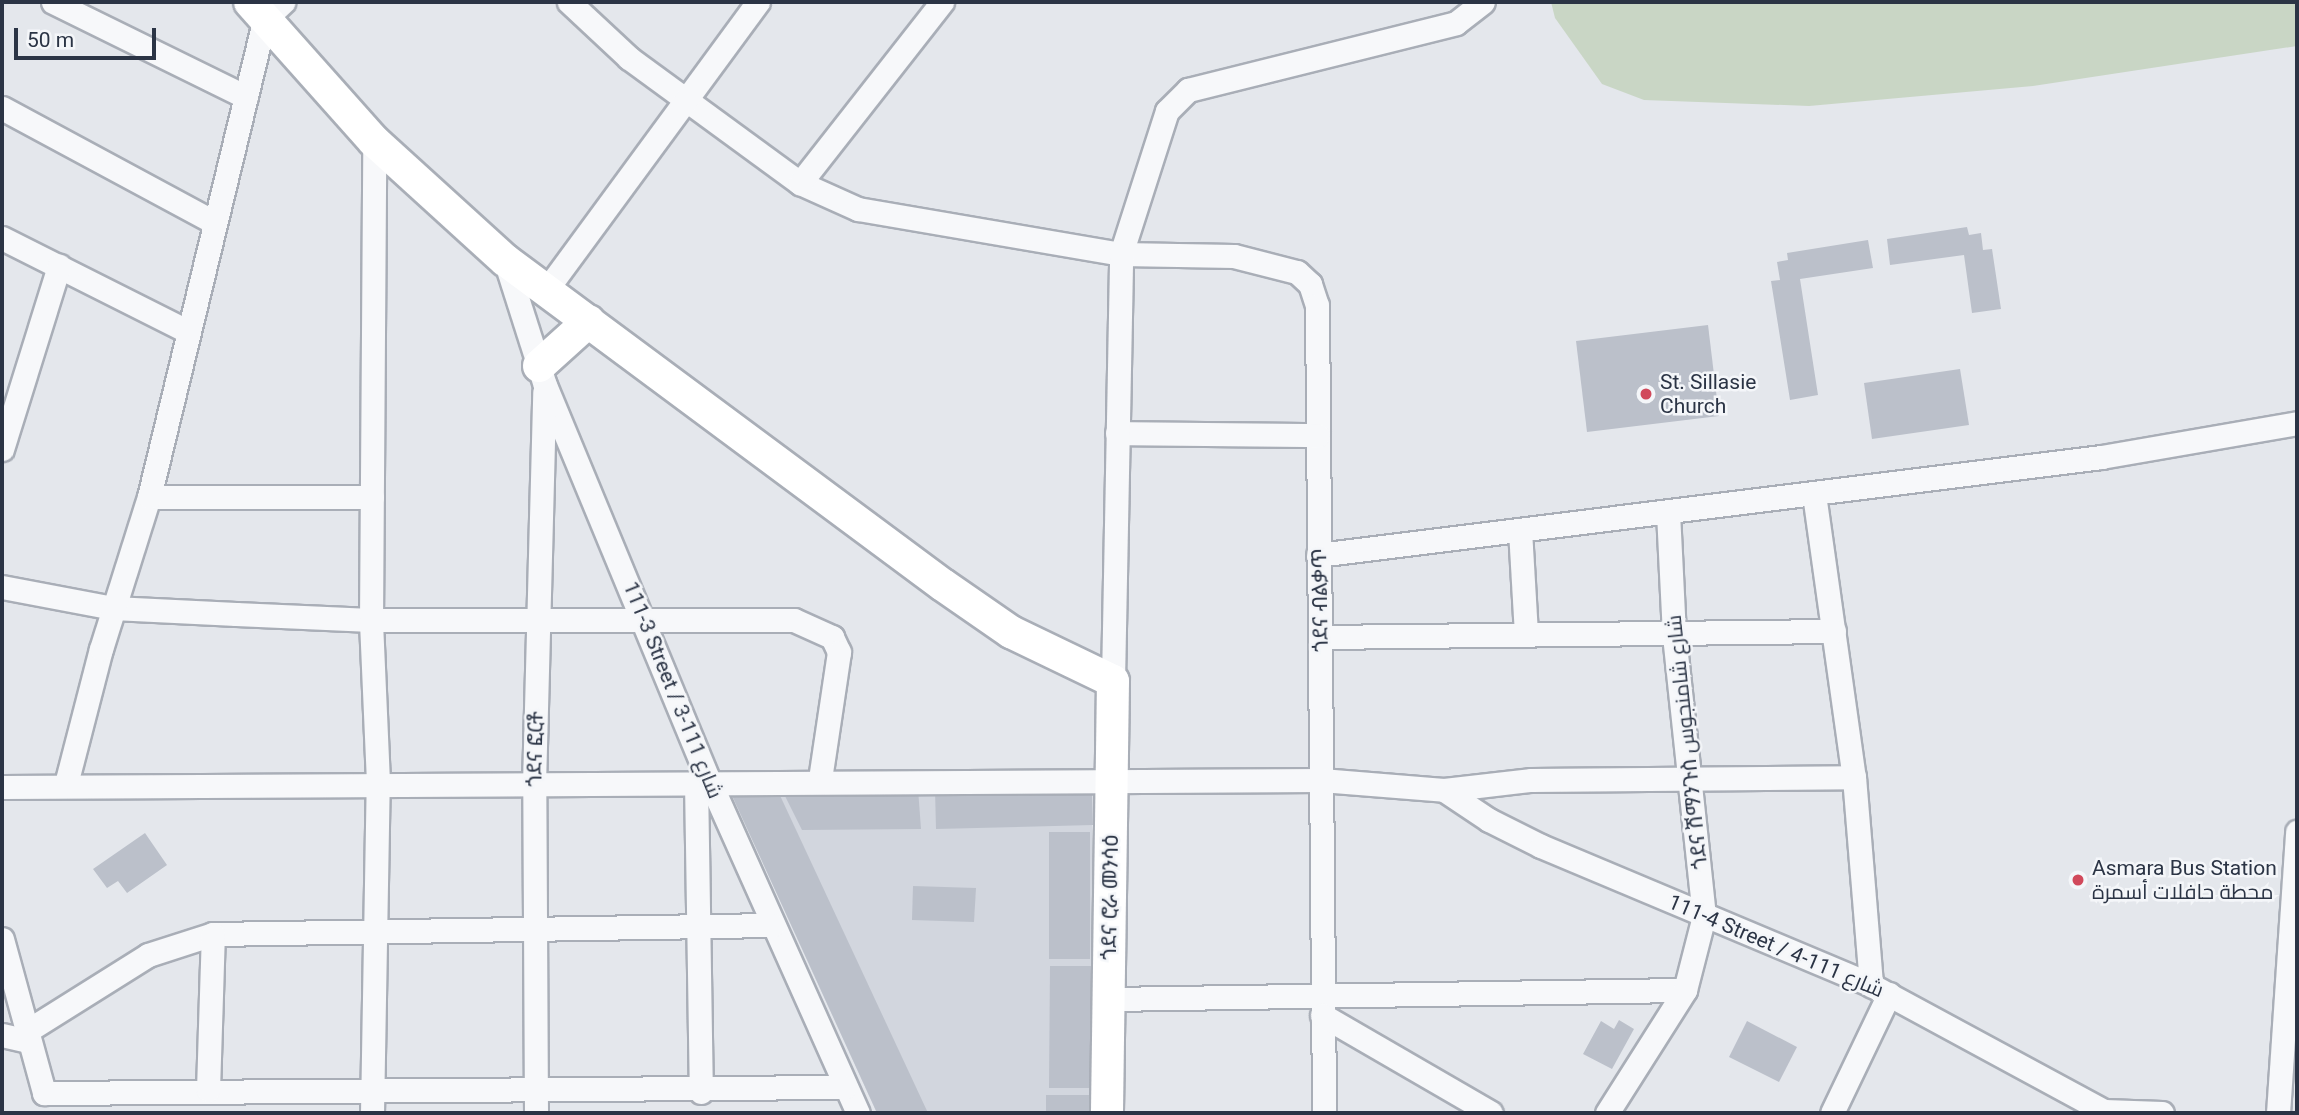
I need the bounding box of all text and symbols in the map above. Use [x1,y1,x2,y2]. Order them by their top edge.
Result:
scale bar [18,14,159,58]
text: 50 m [27,28,74,52]
place label: St. Sillasie Church [1660,369,1756,419]
marker: St. Sillasie Church [1638,386,1654,402]
street label: ጎደና ብልቃጥ [1306,548,1334,652]
street label: 111-3 Street / شارع 111-3 [618,578,728,802]
street label: ጎደና ሽማንጉስ شارع شامنجوس [1661,614,1713,870]
street label: ጎደና ፎርቶ [522,711,548,787]
street label: ጎደና ሮራ መንሳዕ [1096,834,1124,960]
place label: Asmara Bus Station محطة حافلات أسمرة [2092,855,2277,905]
marker: Asmara Bus Station محطة حافلات أسمرة [2070,872,2086,888]
street label: 111-4 Street / شارع 111-4 [1664,889,1888,1003]

